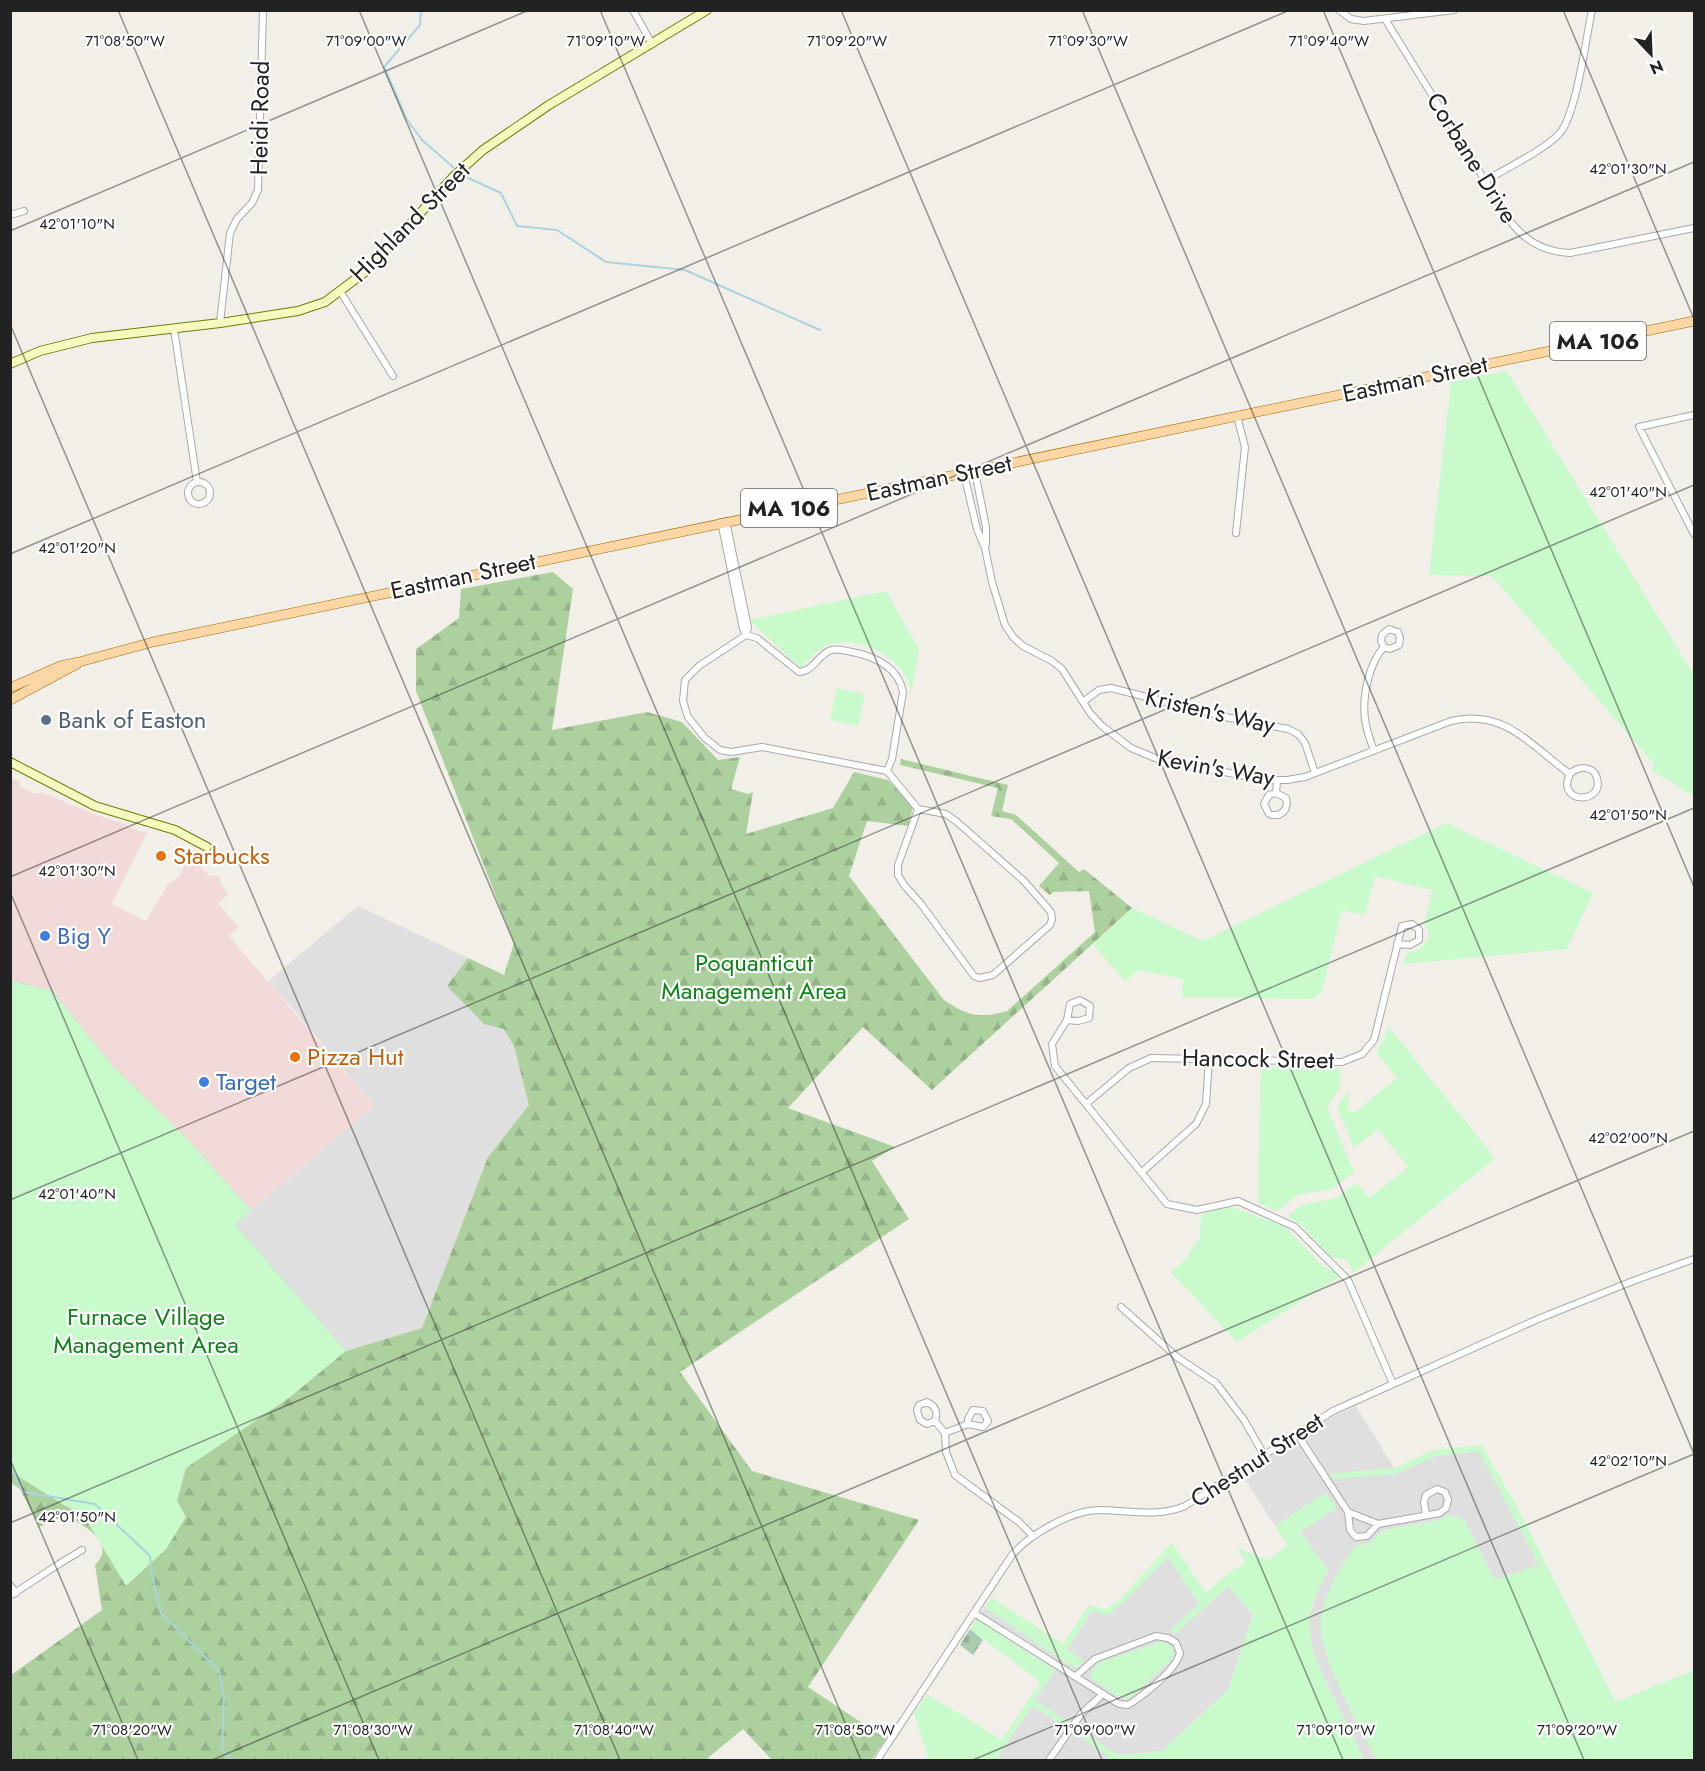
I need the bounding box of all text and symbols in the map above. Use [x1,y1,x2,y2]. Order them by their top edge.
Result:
north arrow [1621,24,1681,84]
text: 71°08'50"W [85,30,165,52]
text: 71°09'00"W [326,30,406,52]
text: 71°09'10"W [567,30,645,52]
text: 71°09'20"W [807,30,887,52]
text: 71°09'30"W [1048,30,1128,52]
text: 71°09'40"W [1289,30,1369,52]
text: N [1646,54,1667,80]
street label: Heidi Road [241,60,278,176]
street label: Corbane Drive [1418,85,1527,230]
street label: Highland Street [342,153,478,290]
text: 42°01'30"N [1589,158,1667,180]
text: 42°01'10"N [39,213,115,235]
road number: MA 106 [1550,322,1646,360]
street label: Eastman Street [1339,346,1491,411]
street label: Eastman Street [863,445,1015,510]
text: 42°01'40"N [1589,481,1667,503]
road number: MA 106 [741,489,837,527]
text: 42°01'20"N [38,537,116,559]
street label: Eastman Street [387,543,539,608]
street label: Kristen's Way [1142,679,1279,743]
place label: Bank of Easton [58,702,206,737]
marker: Bank of Easton [39,713,53,727]
street label: Kevin's Way [1155,740,1278,795]
text: 42°01'50"N [1589,804,1667,826]
place label: Starbucks [173,838,270,873]
marker: Starbucks [154,849,168,863]
text: 42°01'30"N [38,860,116,882]
place label: Big Y [57,918,112,953]
marker: Big Y [38,929,52,943]
park label: Poquanticut Management Area [661,945,847,1008]
place label: Pizza Hut [307,1039,404,1074]
street label: Hancock Street [1182,1040,1335,1077]
marker: Pizza Hut [288,1050,302,1064]
place label: Target [216,1064,276,1099]
marker: Target [197,1075,211,1089]
text: 42°02'00"N [1588,1127,1668,1149]
text: 42°01'40"N [38,1183,116,1205]
park label: Furnace Village Management Area [53,1299,239,1362]
street label: Chestnut Street [1183,1403,1330,1516]
text: 42°02'10"N [1589,1450,1667,1472]
text: 42°01'50"N [38,1506,116,1528]
text: 71°08'20"W [92,1719,172,1741]
text: 71°08'30"W [333,1719,413,1741]
text: 71°08'40"W [574,1719,654,1741]
text: 71°08'50"W [815,1719,895,1741]
text: 71°09'00"W [1055,1719,1135,1741]
text: 71°09'10"W [1297,1719,1375,1741]
text: 71°09'20"W [1537,1719,1617,1741]

